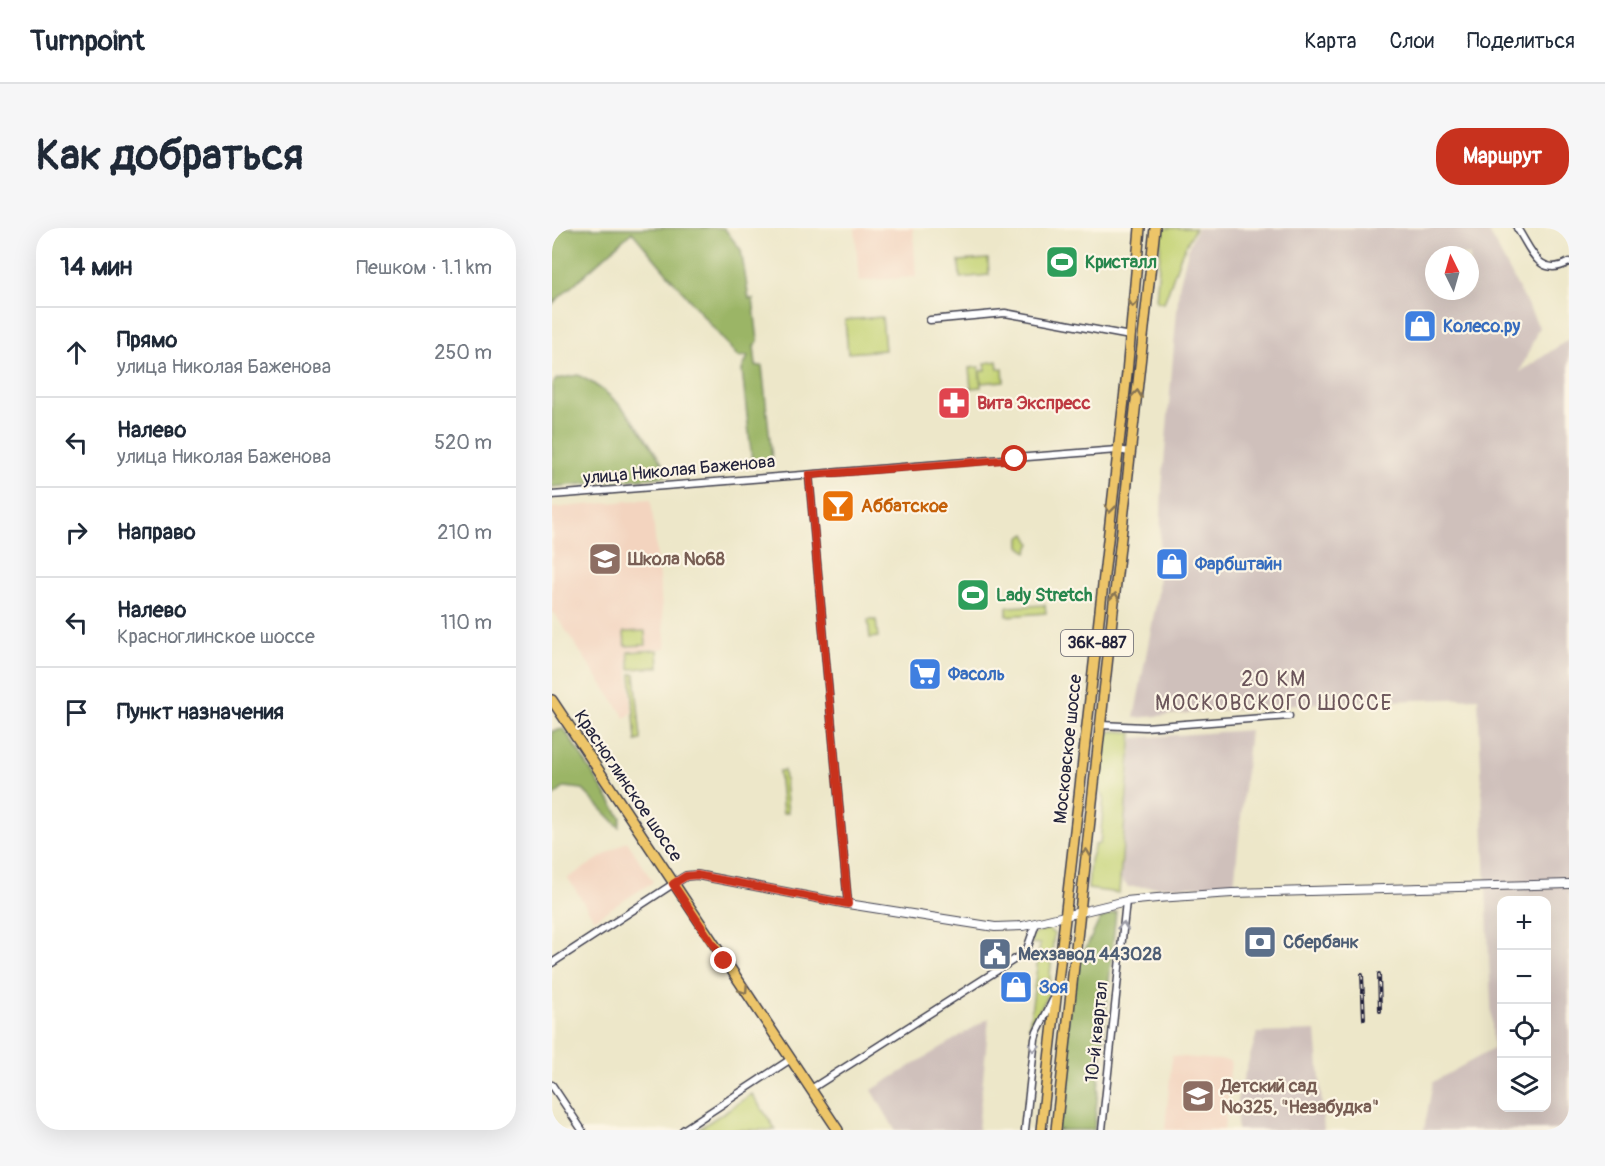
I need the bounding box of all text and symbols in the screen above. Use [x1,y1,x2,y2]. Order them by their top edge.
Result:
text: Turnpoint [30,24,144,59]
text: Карта [1304,28,1356,55]
text: Слои [1389,28,1434,55]
text: Поделиться [1467,28,1575,55]
button: Маршрут [1436,128,1569,185]
text: Как добраться [36,130,303,182]
sports icon: Кристалл [1044,244,1080,280]
north arrow [1425,246,1479,300]
text: 14 мин [60,251,133,283]
place label: Кристалл [1085,251,1157,274]
text: Пешком · 1.1 km [356,255,492,280]
one-way arrow [1127,298,1140,307]
shop icon: Колесо.ру [1402,308,1438,344]
place label: Колесо.ру [1443,315,1521,338]
text: Прямо [117,326,177,354]
icon: ahead [60,336,93,369]
text: 250 m [434,340,492,365]
text: улица Николая Баженова [117,354,331,379]
pharmacy icon: Вита Экспресс [936,385,972,421]
one-way arrow [1131,389,1143,398]
place label: Вита Экспресс [977,392,1091,415]
text: Налево [117,416,186,444]
icon: left [60,426,93,459]
text: 520 m [434,430,492,455]
text: улица Николая Баженова [117,444,331,469]
route start [1001,445,1027,471]
street label: улица Николая Баженова [581,450,776,490]
bar icon: Аббатское [820,488,856,524]
place label: Аббатское [861,495,949,518]
one-way arrow [1105,504,1117,513]
icon: right [60,516,93,549]
text: Направо [117,518,196,546]
text: 210 m [437,520,492,545]
school or university icon: Школа №68 [587,541,623,577]
shop icon: Фарбштайн [1154,546,1190,582]
place label: Школа №68 [627,548,725,571]
place label: Фарбштайн [1194,553,1282,576]
sports icon: Lady Stretch [955,577,991,613]
place label: Lady Stretch [996,584,1093,607]
one-way arrow [1109,592,1121,602]
text: Налево [117,596,186,624]
icon: left [60,606,93,639]
text: 110 m [441,610,492,635]
text: Красноглинское шоссе [117,624,315,649]
road number: 36К-887 [1061,630,1133,656]
supermarket icon: Фасоль [907,656,943,692]
place label: Фасоль [947,663,1005,686]
district label: 20 КМ МОСКОВСКОГО ШОССЕ [1155,666,1393,717]
street label: Московское шоссе [1049,673,1087,825]
icon: arrive [60,696,93,729]
text: Пункт назначения [117,698,284,726]
street label: Красноглинское шоссе [569,706,687,866]
one-way arrow [1079,849,1092,858]
map controls [1497,896,1551,1112]
button: + [1497,896,1551,950]
one-way arrow [1116,921,1129,930]
bank icon: Сбербанк [1242,924,1278,960]
place label: Сбербанк [1283,931,1359,954]
public building icon: Мехзавод 443028 [977,936,1013,972]
place label: Мехзавод 443028 [1018,943,1161,966]
route end [710,947,736,973]
button: − [1497,950,1551,1004]
shop icon: Зоя [998,969,1034,1005]
place label: Зоя [1039,976,1068,999]
street label: 10-й квартал [1080,980,1114,1084]
one-way arrow [737,983,748,994]
button: locate [1497,1004,1551,1058]
one-way arrow [1028,1043,1041,1053]
button: layers [1497,1058,1551,1112]
place label: Детский сад №325, "Незабудка" [1220,1075,1379,1119]
school or university icon: Детский сад №325, "Незабудка" [1180,1078,1216,1114]

